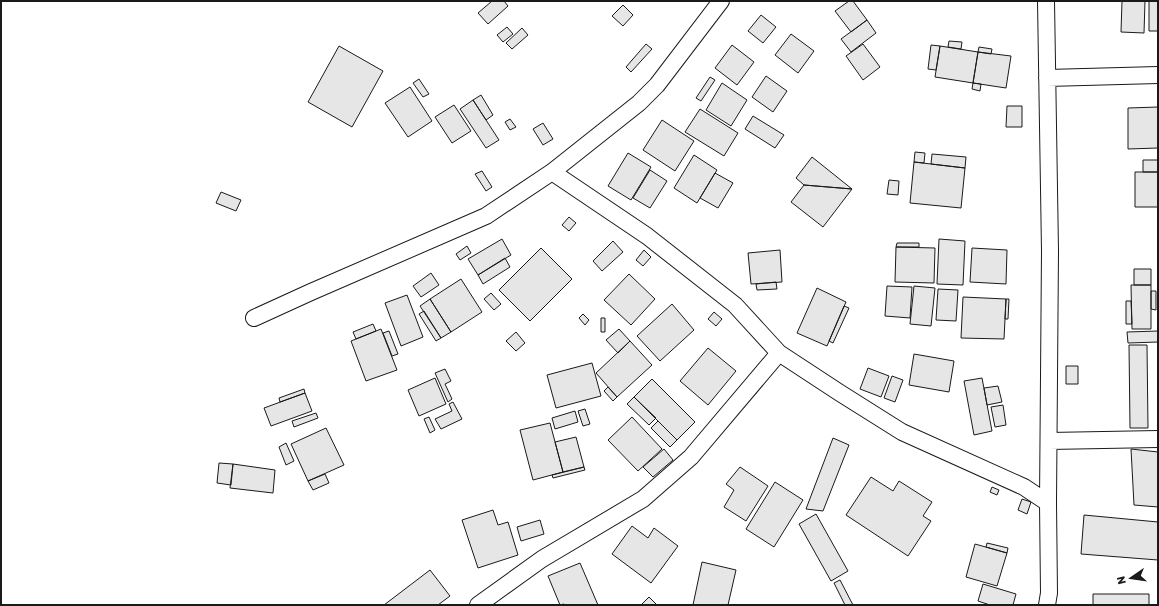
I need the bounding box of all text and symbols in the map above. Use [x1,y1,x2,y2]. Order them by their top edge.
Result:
north arrow [1111,558,1151,598]
text: N [1115,575,1129,585]

